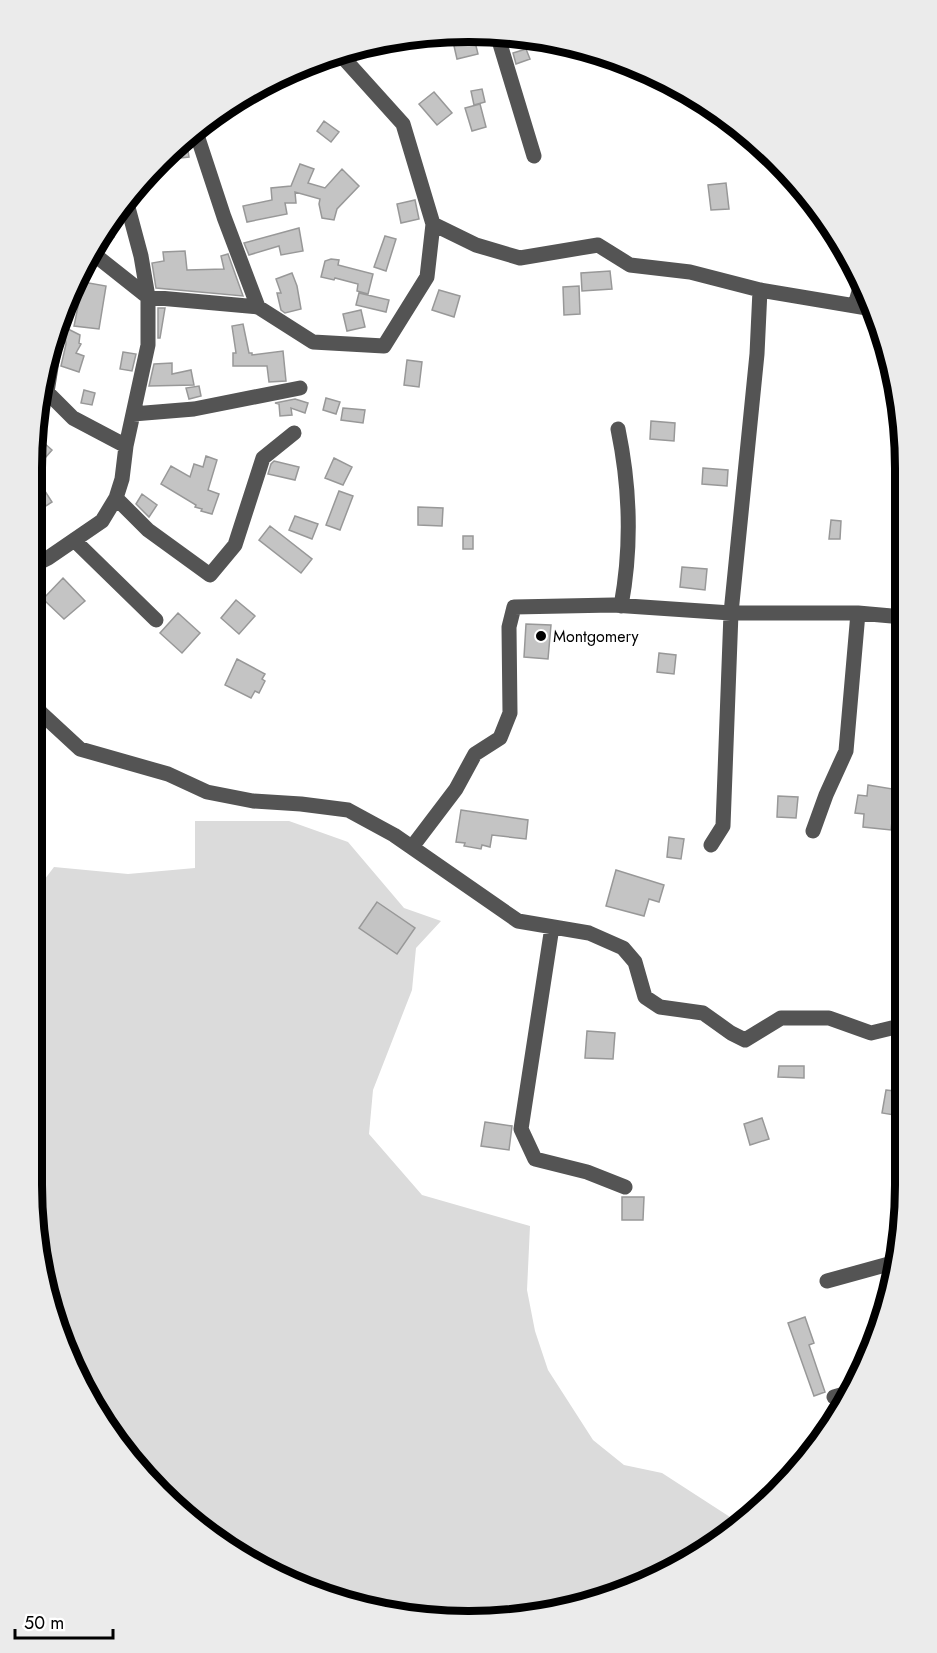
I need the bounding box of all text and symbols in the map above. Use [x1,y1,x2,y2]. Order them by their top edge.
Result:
place label: Montgomery [553,625,639,648]
marker: Montgomery [534,629,548,643]
scale bar [15,1602,112,1640]
text: 50 m [24,1610,64,1636]

